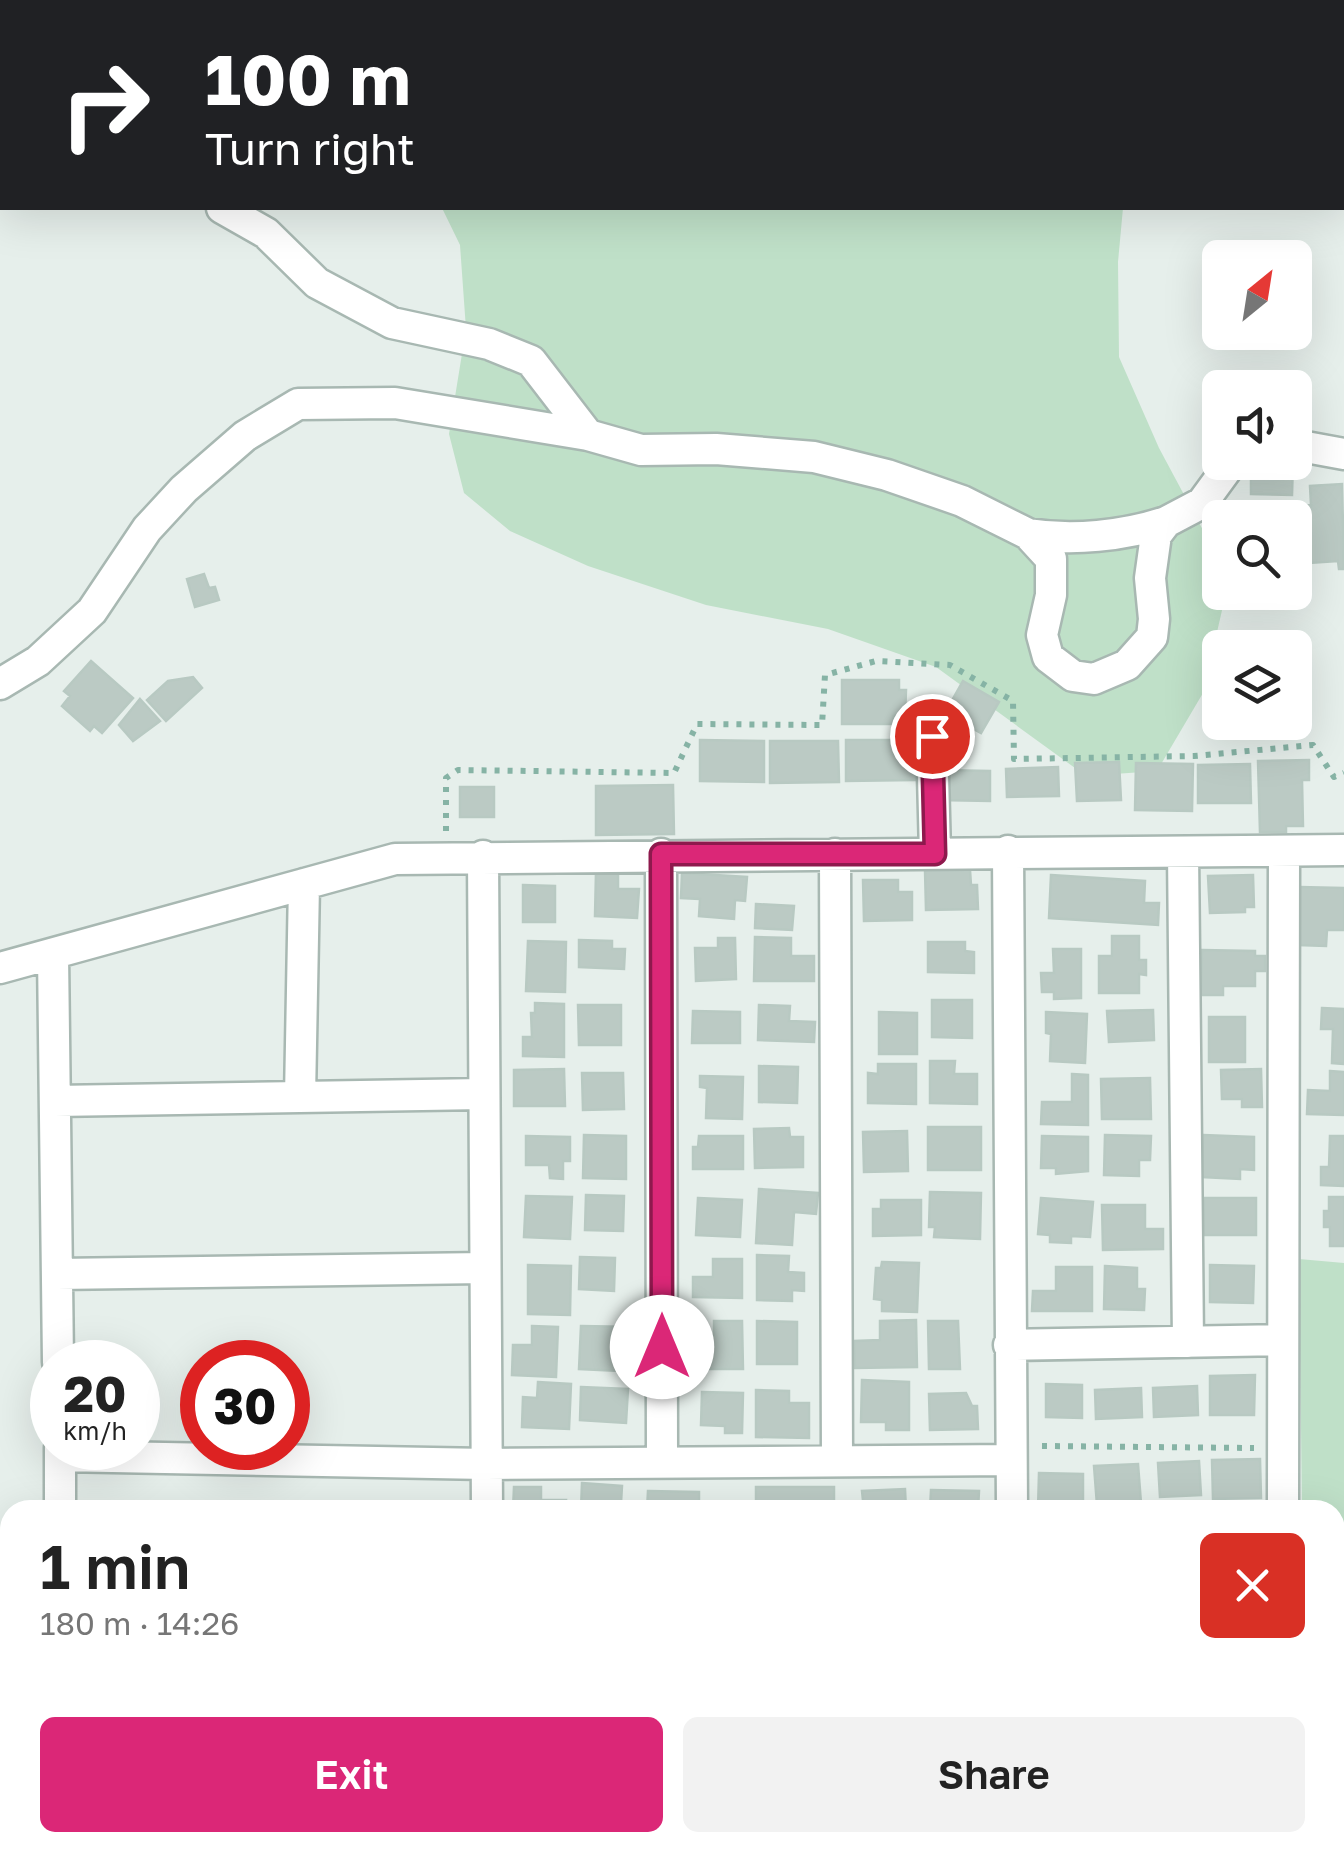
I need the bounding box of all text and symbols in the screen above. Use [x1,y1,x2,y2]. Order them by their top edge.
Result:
text: 100 m [205,36,411,120]
icon: right [40,40,170,170]
text: Turn right [205,121,415,175]
north arrow [1202,240,1312,350]
map controls [1202,240,1312,740]
button: sound [1202,370,1312,480]
button: search [1202,500,1312,610]
button: layers [1202,630,1312,740]
pin [890,694,975,779]
icon: arrive [905,709,960,764]
position arrow [610,1295,714,1399]
speed limit sign: 30 [180,1340,310,1470]
text: 20 [63,1363,126,1423]
text: km/h [63,1415,127,1446]
text: 1 min [40,1530,190,1602]
button: close [1200,1533,1305,1638]
text: 180 m · 14:26 [40,1604,239,1642]
button: Exit [40,1717,663,1832]
button: Share [683,1717,1305,1832]

